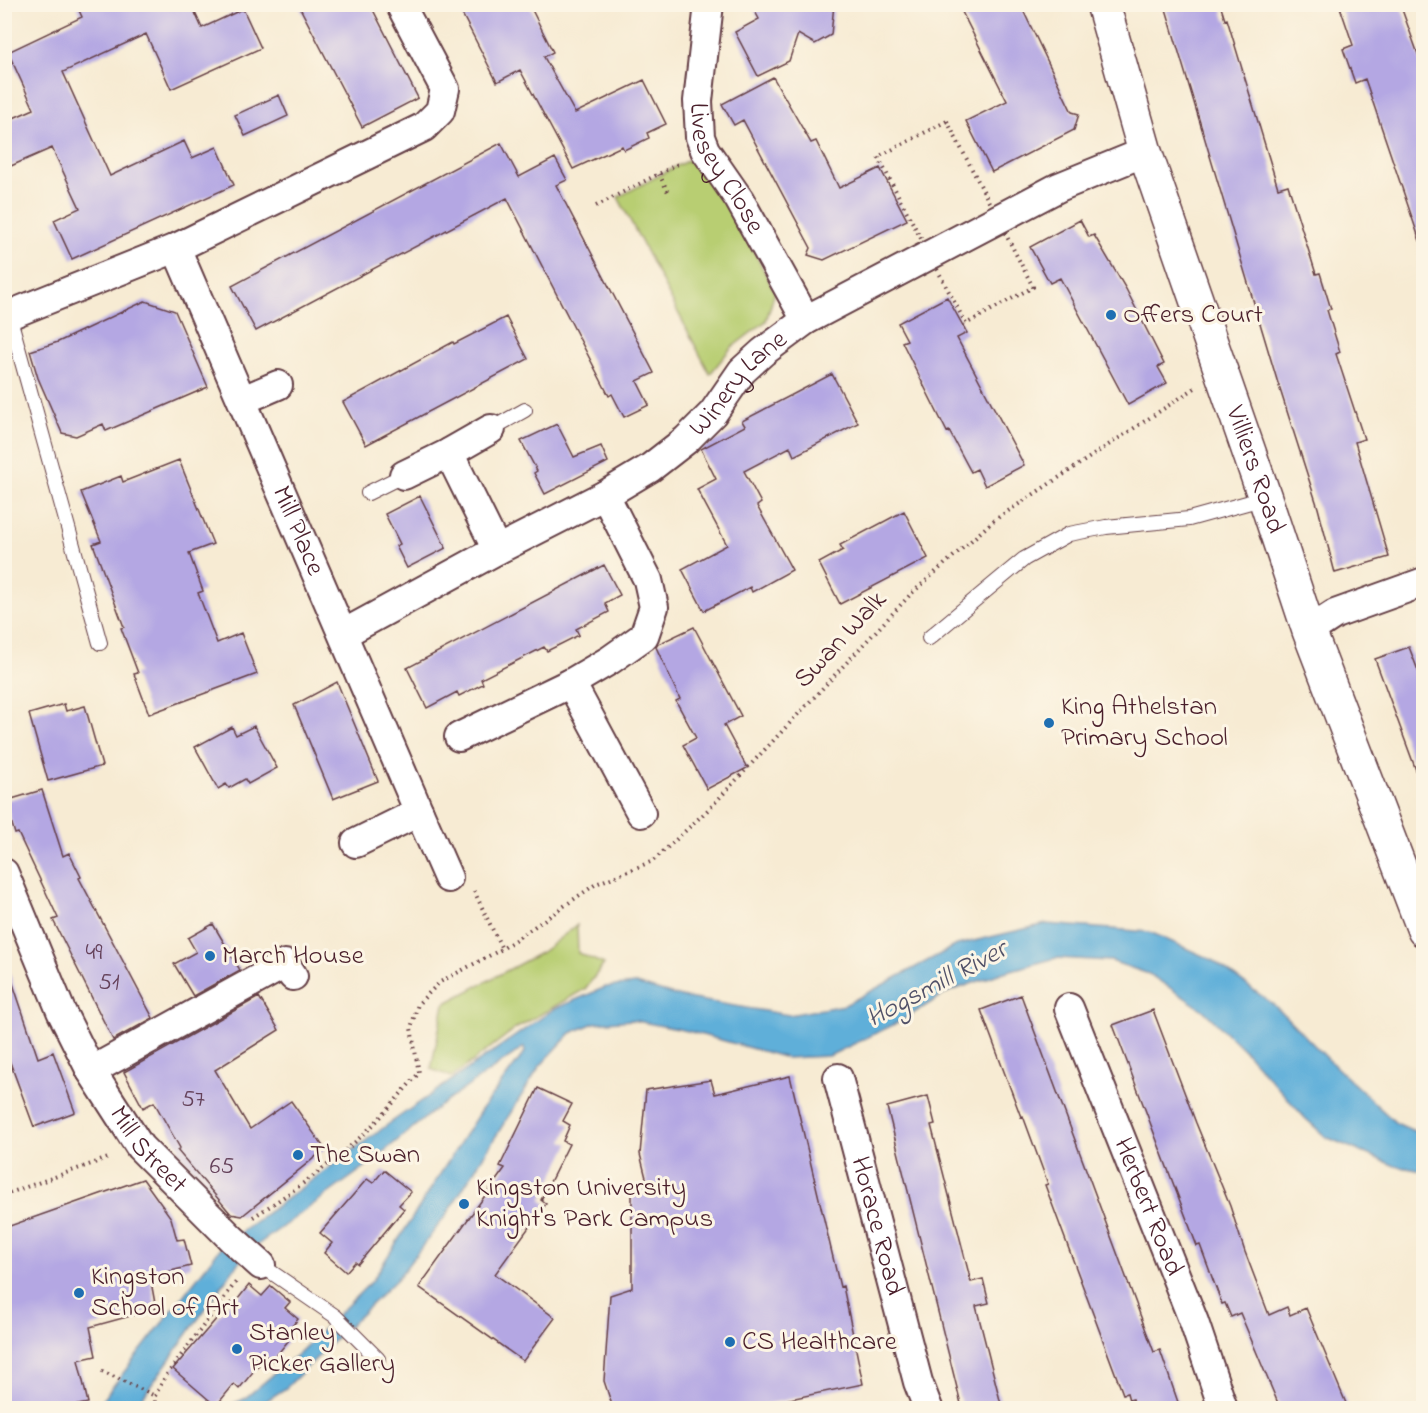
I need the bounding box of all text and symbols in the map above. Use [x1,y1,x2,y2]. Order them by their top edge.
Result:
street label: Livesey Close [679,102,775,242]
place label: Offers Court [1123,296,1263,335]
marker: Offers Court [1104,308,1118,322]
street label: Winery Lane [680,320,796,446]
street label: Villiers Road [1215,400,1295,539]
street label: Mill Place [261,480,335,583]
street label: Swan Walk [785,582,897,698]
place label: King Athelstan Primary School [1061,688,1228,758]
marker: King Athelstan Primary School [1042,716,1056,730]
water label: Hogsmill River [859,929,1018,1039]
house number: 49 [85,936,103,971]
place label: March House [222,937,365,976]
marker: March House [203,949,217,963]
house number: 51 [98,966,120,1001]
house number: 57 [181,1083,205,1118]
street label: Mill Street [99,1098,196,1203]
street label: Herbert Road [1103,1132,1193,1282]
place label: The Swan [310,1136,420,1175]
marker: The Swan [291,1148,305,1162]
house number: 65 [210,1150,234,1185]
street label: Horace Road [840,1152,914,1300]
place label: Kingston University Knight's Park Campus [476,1169,713,1239]
marker: Kingston University Knight's Park Campus [457,1197,471,1211]
place label: Kingston School of Art [91,1258,239,1328]
marker: Kingston School of Art [72,1286,86,1300]
place label: Stanley Picker Gallery [249,1314,395,1384]
place label: CS Healthcare [742,1323,898,1362]
marker: CS Healthcare [723,1335,737,1349]
marker: Stanley Picker Gallery [230,1342,244,1356]

